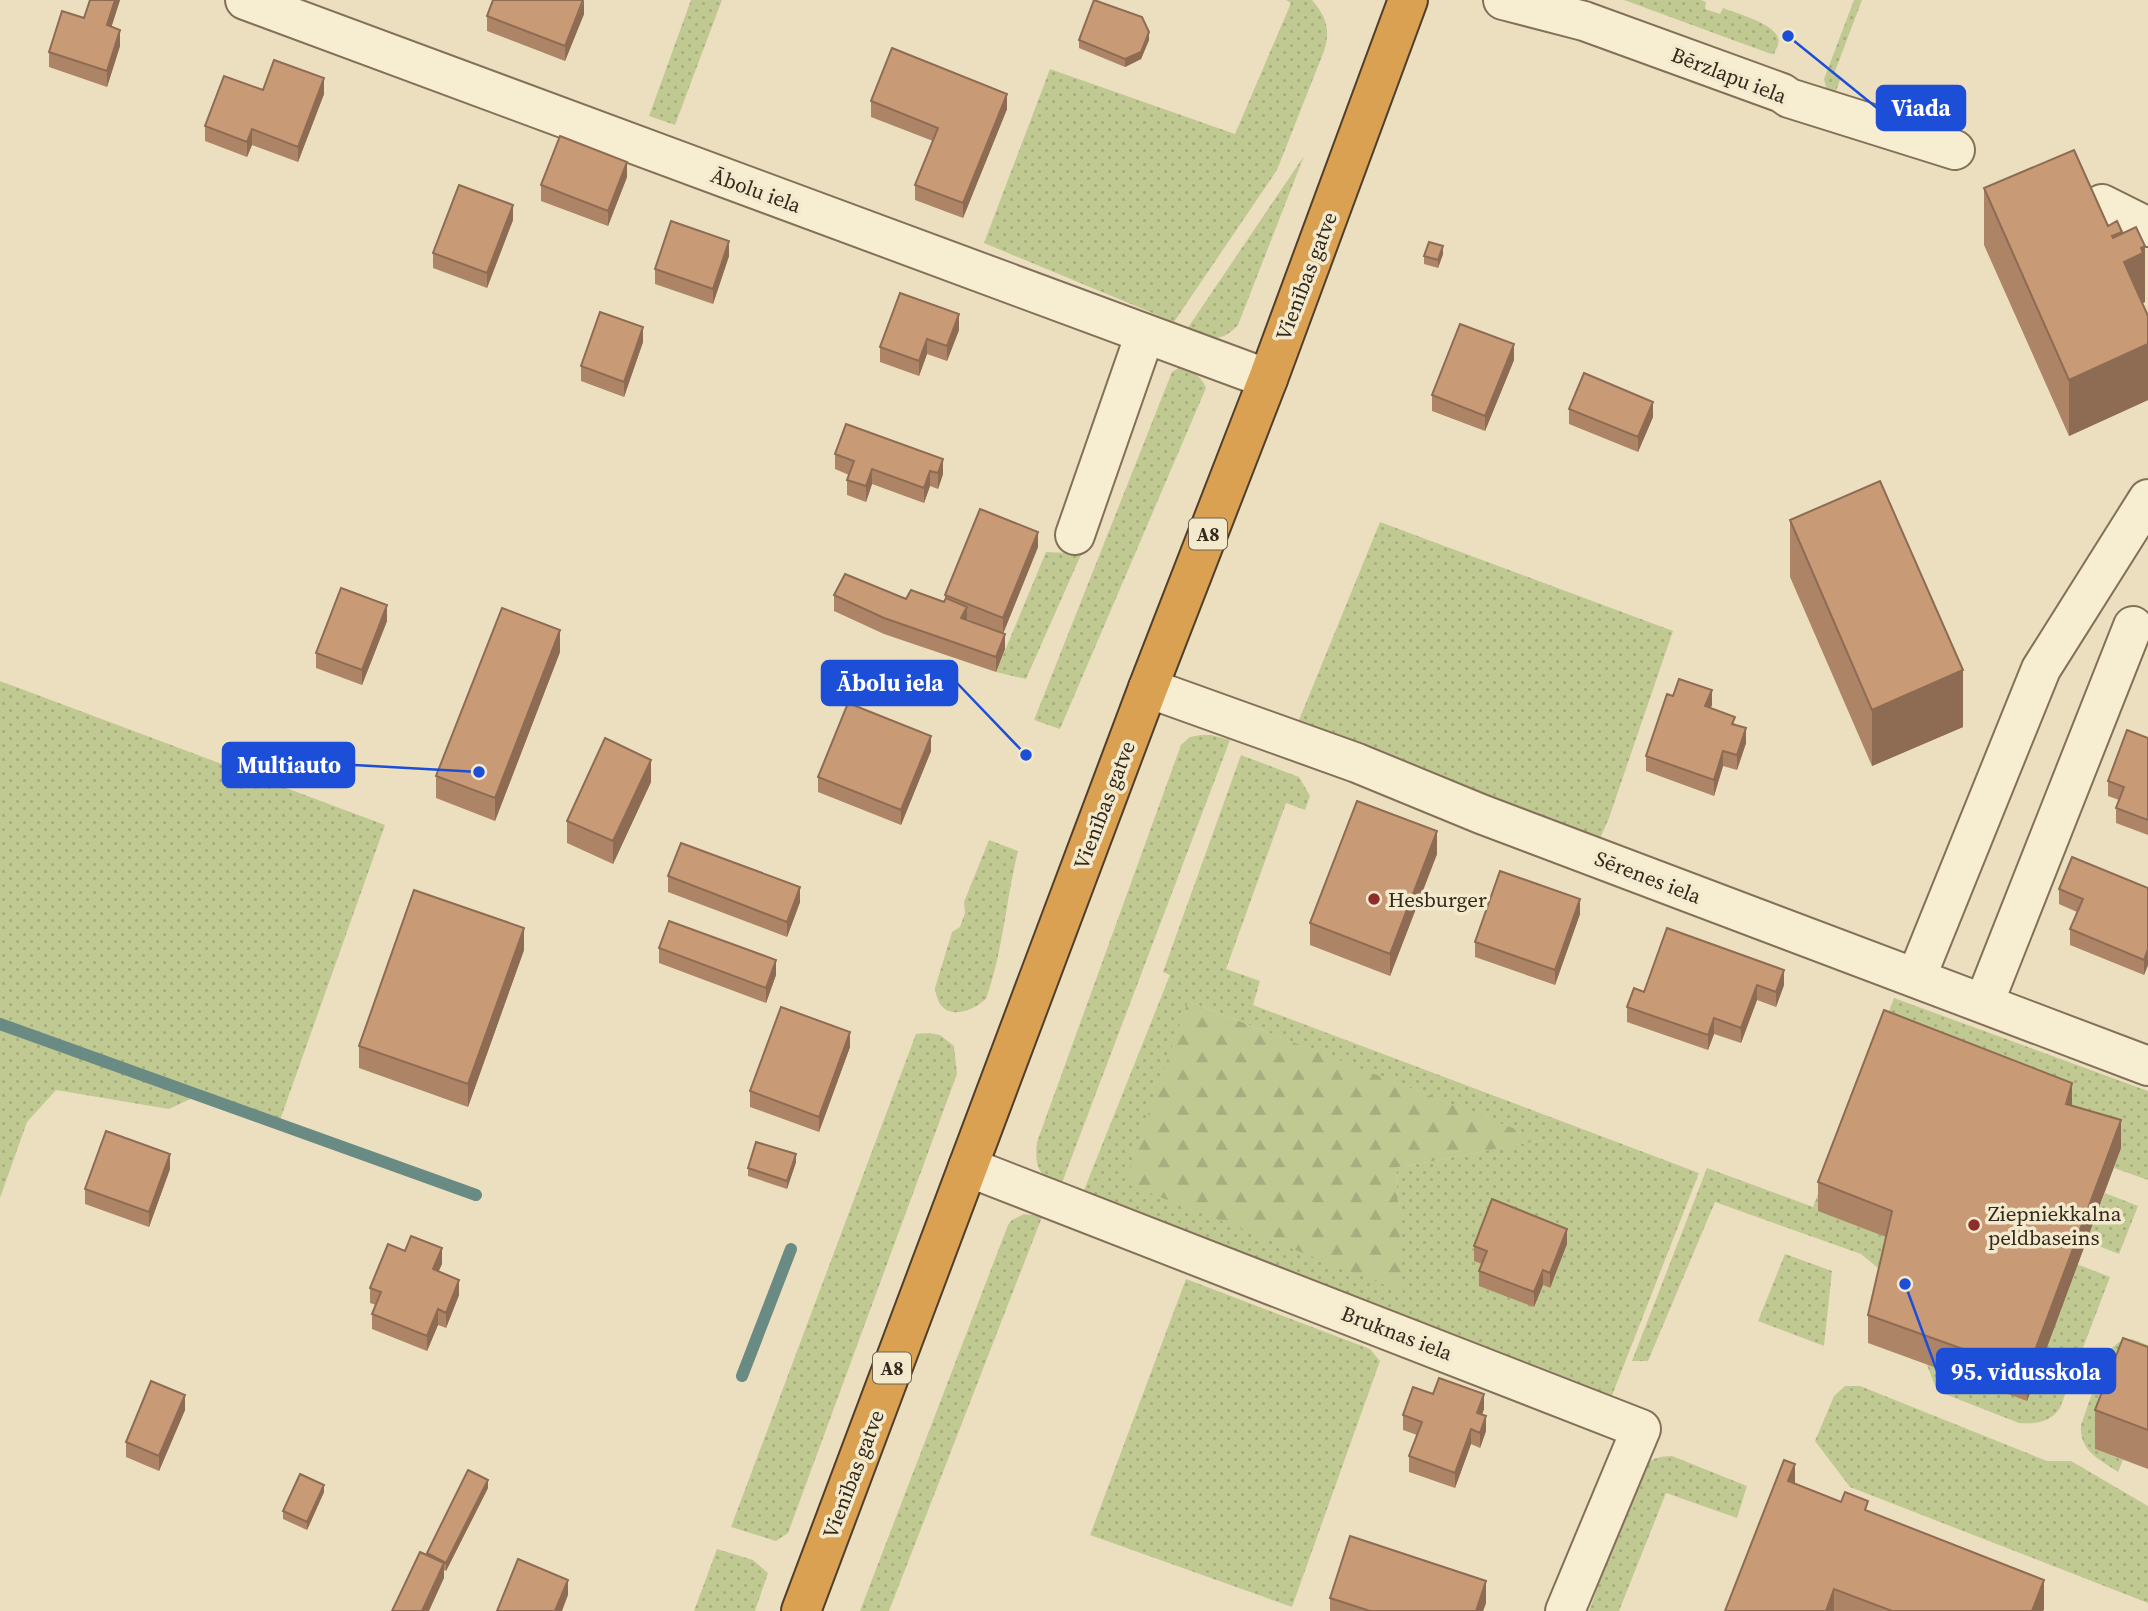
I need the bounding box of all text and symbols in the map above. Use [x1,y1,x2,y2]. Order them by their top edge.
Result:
street label: Bērzlapu iela [1667,40,1791,110]
callout: Viada [1877,86,1965,130]
text: Viada [1891,92,1952,124]
street label: Ābolu iela [707,160,805,220]
street label: Vienības gatve [1268,208,1344,344]
road number: A8 [1189,519,1227,550]
callout: Ābolu iela [822,661,957,705]
text: Ābolu iela [836,667,944,699]
street label: Vienības gatve [1066,737,1142,873]
callout: Multiauto [223,743,354,787]
text: Multiauto [237,749,341,781]
street label: Sērenes iela [1591,843,1706,911]
place label: Hesburger [1388,885,1487,914]
marker: Hesburger [1366,891,1382,907]
place label: Ziepniekkalna peldbaseins [1988,1199,2122,1252]
marker: Ziepniekkalna peldbaseins [1966,1217,1982,1233]
street label: Bruknas iela [1337,1299,1457,1368]
callout: 95. vidusskola [1937,1349,2115,1393]
road number: A8 [873,1352,911,1384]
text: 95. vidusskola [1951,1356,2102,1388]
street label: Vienības gatve [815,1406,891,1542]

